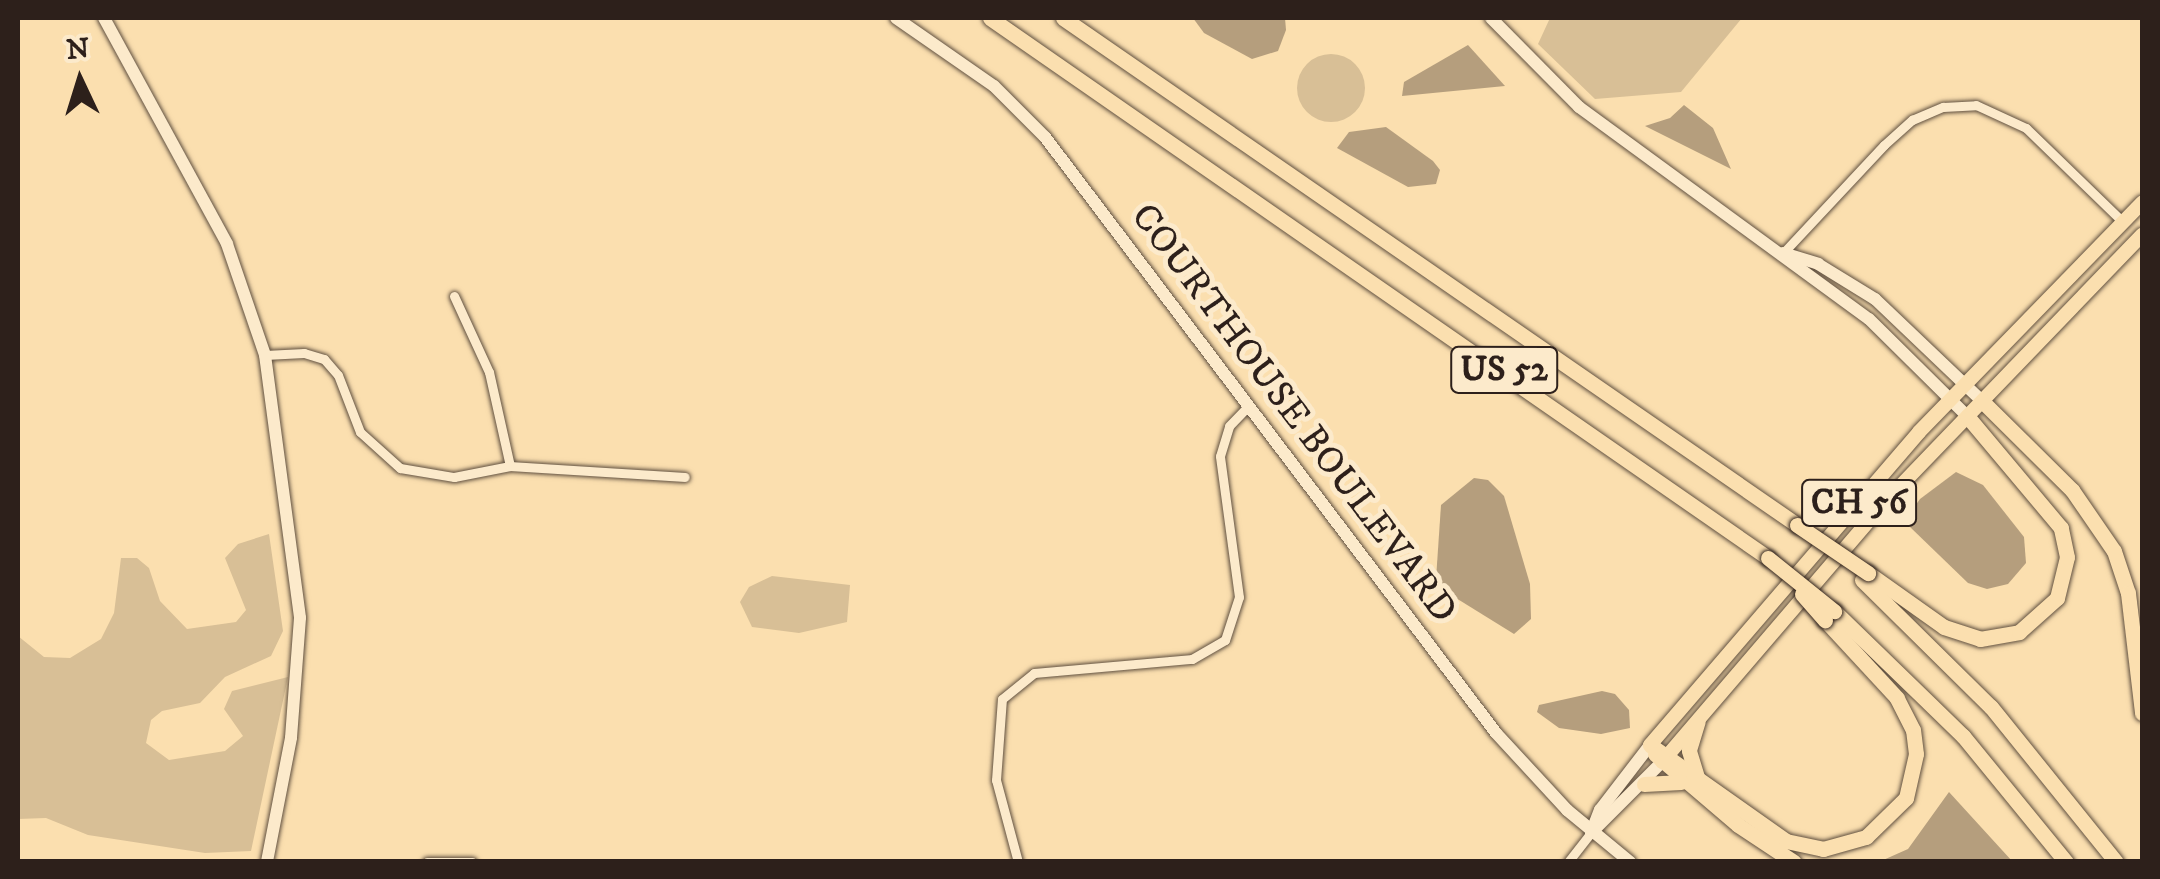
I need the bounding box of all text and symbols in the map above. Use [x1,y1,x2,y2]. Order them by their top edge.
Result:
north arrow [30,30,130,130]
text: N [65,31,91,68]
street label: COURTHOUSE BOULEVARD [1120,196,1466,632]
road number: US 52 [1449,340,1559,400]
road number: CH 56 [1799,473,1919,533]

